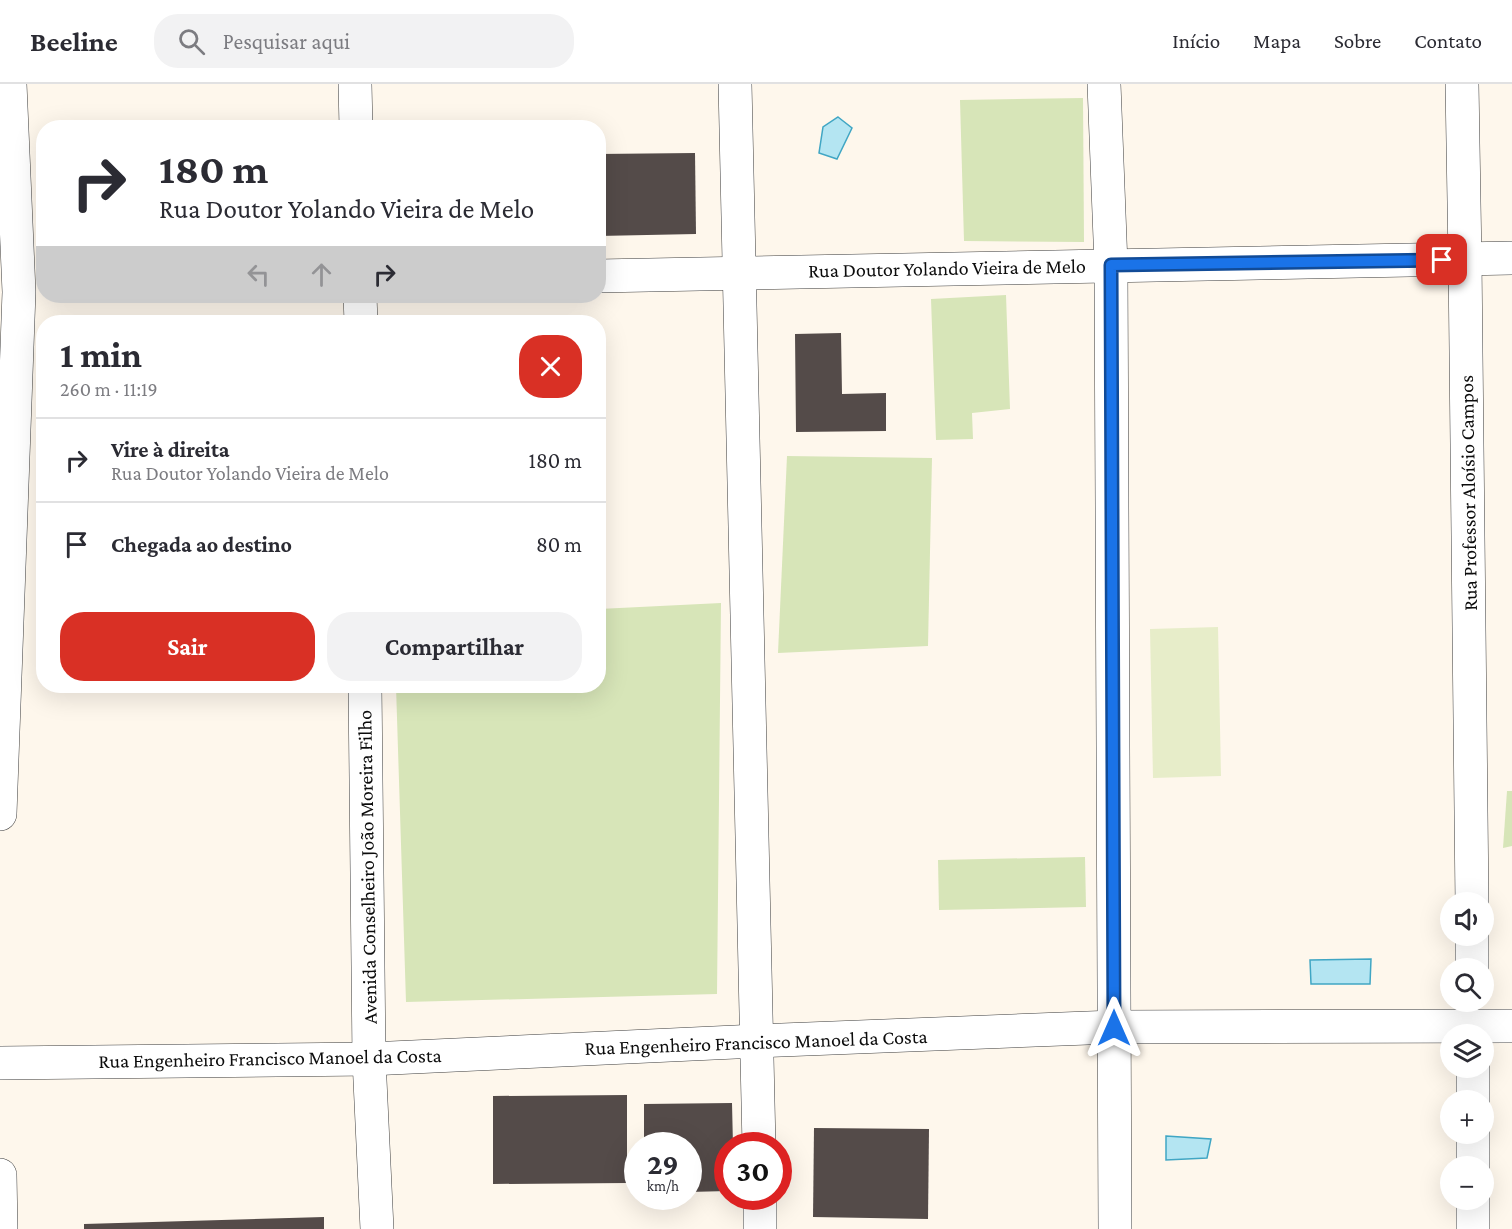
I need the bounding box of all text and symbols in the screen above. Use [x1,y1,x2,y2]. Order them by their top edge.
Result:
search box [154,14,574,68]
icon: search [175,25,208,58]
text: Beeline [30,26,118,57]
text: Pesquisar aqui [223,29,350,54]
text: Início [1172,29,1220,53]
text: Mapa [1253,29,1301,53]
text: Sobre [1334,29,1381,53]
text: Contato [1414,29,1482,53]
icon: right [60,144,138,222]
text: 180 m [159,145,268,192]
text: Rua Doutor Yolando Vieira de Melo [159,194,534,224]
pin [1416,234,1467,285]
icon: arrive [1425,243,1458,276]
street label: Rua Doutor Yolando Vieira de Melo [808,255,1086,281]
icon: left [242,258,275,291]
icon: ahead [305,258,338,291]
icon: right [368,258,401,291]
text: 1 min [60,335,142,375]
button: close [519,335,582,398]
street label: Rua Professor Aloísio Campos [1455,375,1482,611]
text: 260 m · 11:19 [60,378,158,400]
text: Vire à direita [111,437,230,462]
icon: right [60,444,93,477]
text: 180 m [529,448,582,473]
text: Rua Doutor Yolando Vieira de Melo [111,462,389,484]
icon: arrive [60,528,93,561]
text: Chegada ao destino [111,532,292,557]
text: 80 m [536,532,582,557]
button: Sair [60,612,315,681]
button: Compartilhar [327,612,582,681]
street label: Avenida Conselheiro João Moreira Filho [353,710,382,1024]
map controls [1440,892,1494,1210]
button: sound [1440,892,1494,946]
button: search [1440,958,1494,1012]
position arrow [1082,996,1146,1060]
button: layers [1440,1024,1494,1078]
street label: Rua Engenheiro Francisco Manoel da Costa [584,1025,928,1060]
street label: Rua Engenheiro Francisco Manoel da Costa [98,1044,442,1073]
button: + [1440,1090,1494,1144]
speed limit sign: 30 [714,1132,792,1210]
text: 29 [647,1147,679,1180]
button: − [1440,1156,1494,1210]
text: km/h [647,1178,679,1194]

